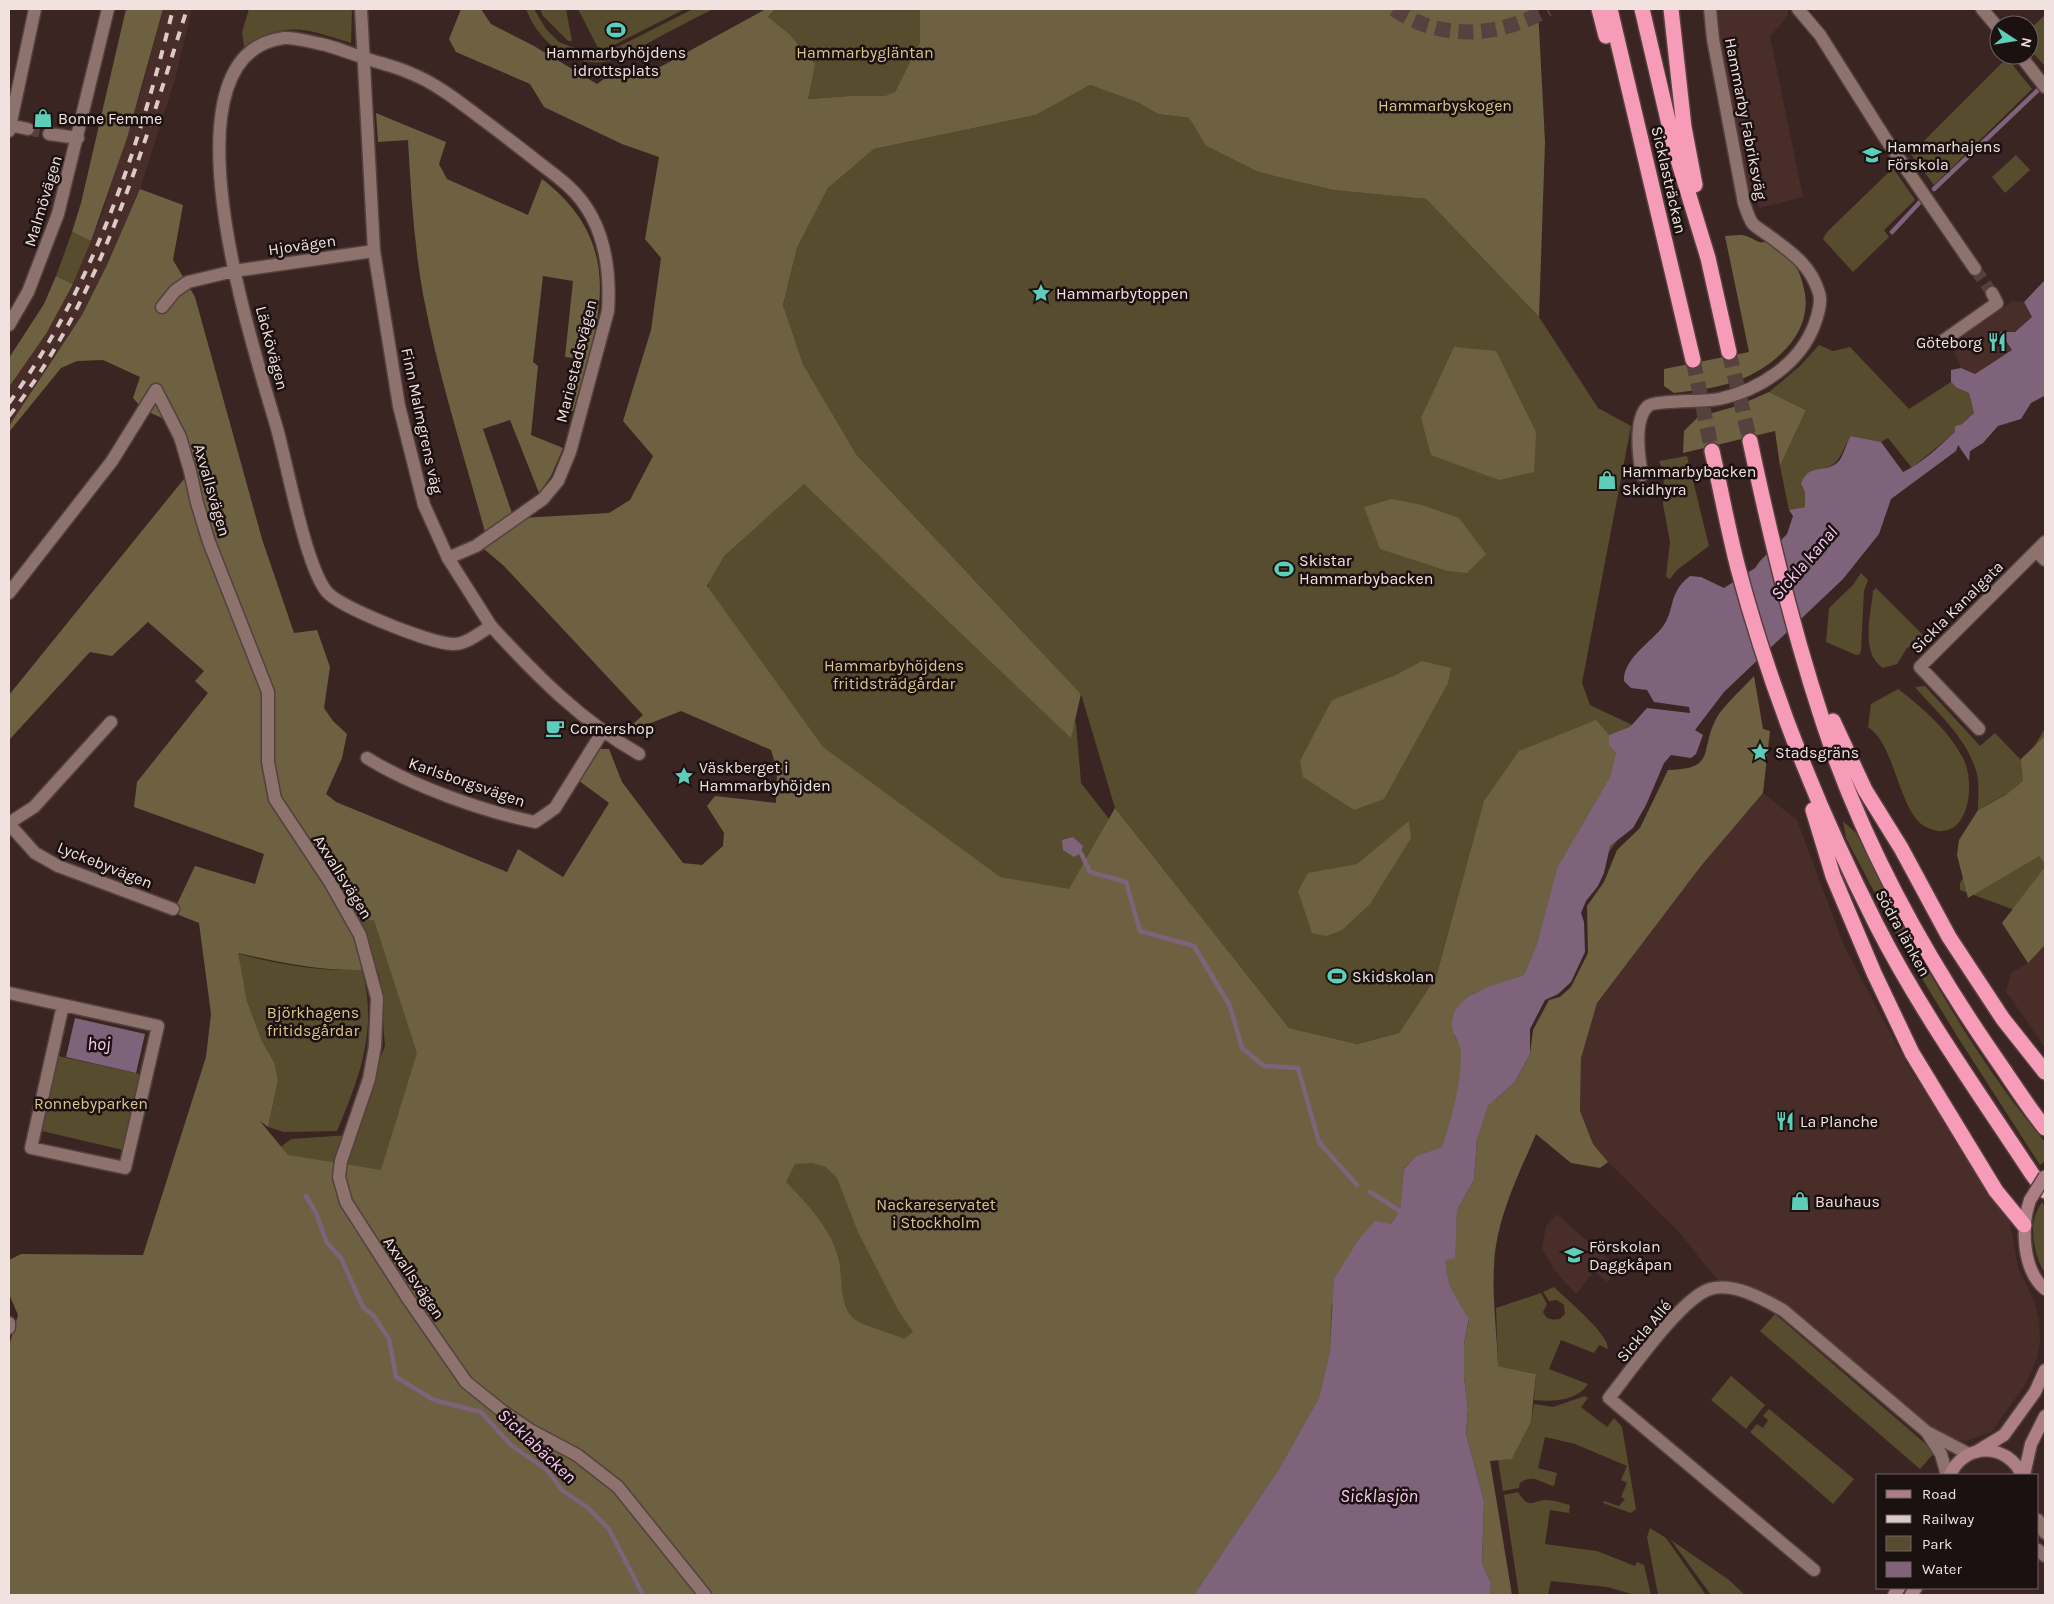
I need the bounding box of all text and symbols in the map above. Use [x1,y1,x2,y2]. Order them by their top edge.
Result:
north arrow [1989,15,2039,65]
sports icon: Hammarbyhöjdens idrottsplats [605,19,627,41]
street label: Hammarby Fabriksväg [1721,36,1771,202]
text: N [2017,36,2036,49]
place label: Hammarbyhöjdens idrottsplats [546,43,686,80]
park label: Hammarbygläntan [796,43,934,62]
park label: Hammarbyskogen [1378,96,1512,115]
shop icon: Bonne Femme [32,107,54,129]
place label: Bonne Femme [58,109,162,128]
street label: Sicklasträckan [1647,124,1691,236]
place label: Hammarhajens Förskola [1887,137,2001,174]
school or university icon: Hammarhajens Förskola [1861,144,1883,166]
street label: Malmövägen [20,153,66,249]
street label: Hjovägen [267,231,337,259]
place icon: Hammarbytoppen [1030,282,1052,304]
place label: Hammarbytoppen [1056,284,1188,303]
street label: Mariestadsvägen [552,298,600,424]
street label: Läckövägen [252,304,292,392]
restaurant icon: Göteborg [1986,331,2008,353]
place label: Göteborg [1916,333,1982,352]
street label: Finn Malmgrens väg [397,346,447,496]
street label: Axvallsvägen [190,442,234,538]
place label: Hammarbybacken Skidhyra [1622,462,1756,499]
shop icon: Hammarbybacken Skidhyra [1596,469,1618,491]
water label: Sickla kanal [1766,521,1843,605]
place label: Skistar Hammarbybacken [1299,551,1433,588]
street label: Sickla Kanalgata [1907,557,2007,657]
sports icon: Skistar Hammarbybacken [1273,558,1295,580]
park label: Hammarbyhöjdens fritidsträdgårdar [824,656,964,693]
cafe icon: Cornershop [544,717,566,739]
place label: Cornershop [570,719,654,738]
place icon: Stadsgräns [1749,741,1771,763]
place label: Stadsgräns [1775,743,1859,762]
street label: Karlsborgsvägen [406,753,528,811]
place label: Väskberget i Hammarbyhöjden [699,758,831,795]
place icon: Väskberget i Hammarbyhöjden [673,765,695,787]
street label: Axvallsvägen [310,832,376,922]
street label: Lyckebyvägen [55,837,155,893]
street label: Södra länken [1871,886,1935,980]
sports icon: Skidskolan [1326,965,1348,987]
place label: Skidskolan [1352,967,1434,986]
park label: Björkhagens fritidsgårdar [267,1003,359,1040]
water label: hoj [87,1033,111,1055]
park label: Ronnebyparken [34,1094,148,1113]
restaurant icon: La Planche [1774,1110,1796,1132]
place label: La Planche [1800,1112,1878,1131]
shop icon: Bauhaus [1789,1190,1811,1212]
place label: Bauhaus [1815,1192,1880,1211]
park label: Nackareservatet i Stockholm [876,1195,996,1232]
street label: Axvallsvägen [379,1233,449,1323]
place label: Förskolan Daggkåpan [1589,1237,1672,1274]
school or university icon: Förskolan Daggkåpan [1563,1244,1585,1266]
street label: Sickla Allé [1613,1296,1675,1366]
water label: Sicklabäcken [493,1404,581,1488]
legend [1876,1474,2039,1589]
water label: Sicklasjön [1340,1485,1418,1507]
text: Road [1922,1485,1957,1503]
text: Railway [1922,1510,1974,1528]
text: Park [1922,1535,1952,1553]
text: Water [1922,1560,1963,1578]

